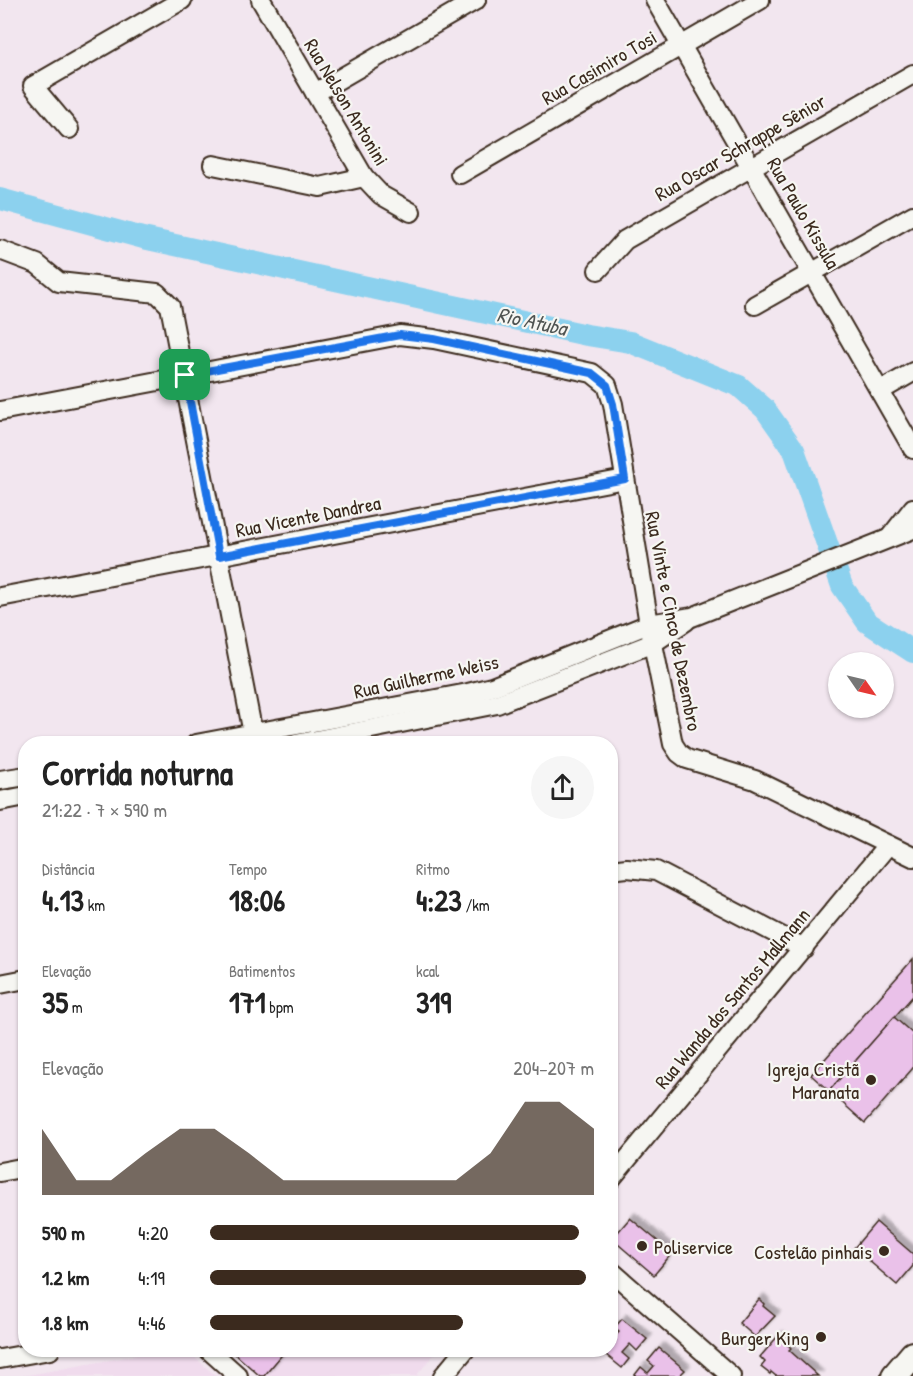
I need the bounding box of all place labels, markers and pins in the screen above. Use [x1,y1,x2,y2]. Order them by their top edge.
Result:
pin [159,349,210,400]
place label: Igreja Cristã Maranata [767,1055,859,1105]
marker: Igreja Cristã Maranata [864,1073,878,1087]
place label: Poliservice [654,1233,733,1260]
place label: Costelão pinhais [754,1238,872,1265]
marker: Poliservice [635,1239,649,1253]
marker: Costelão pinhais [877,1244,891,1258]
place label: Burger King [721,1324,809,1351]
marker: Burger King [814,1330,828,1344]

